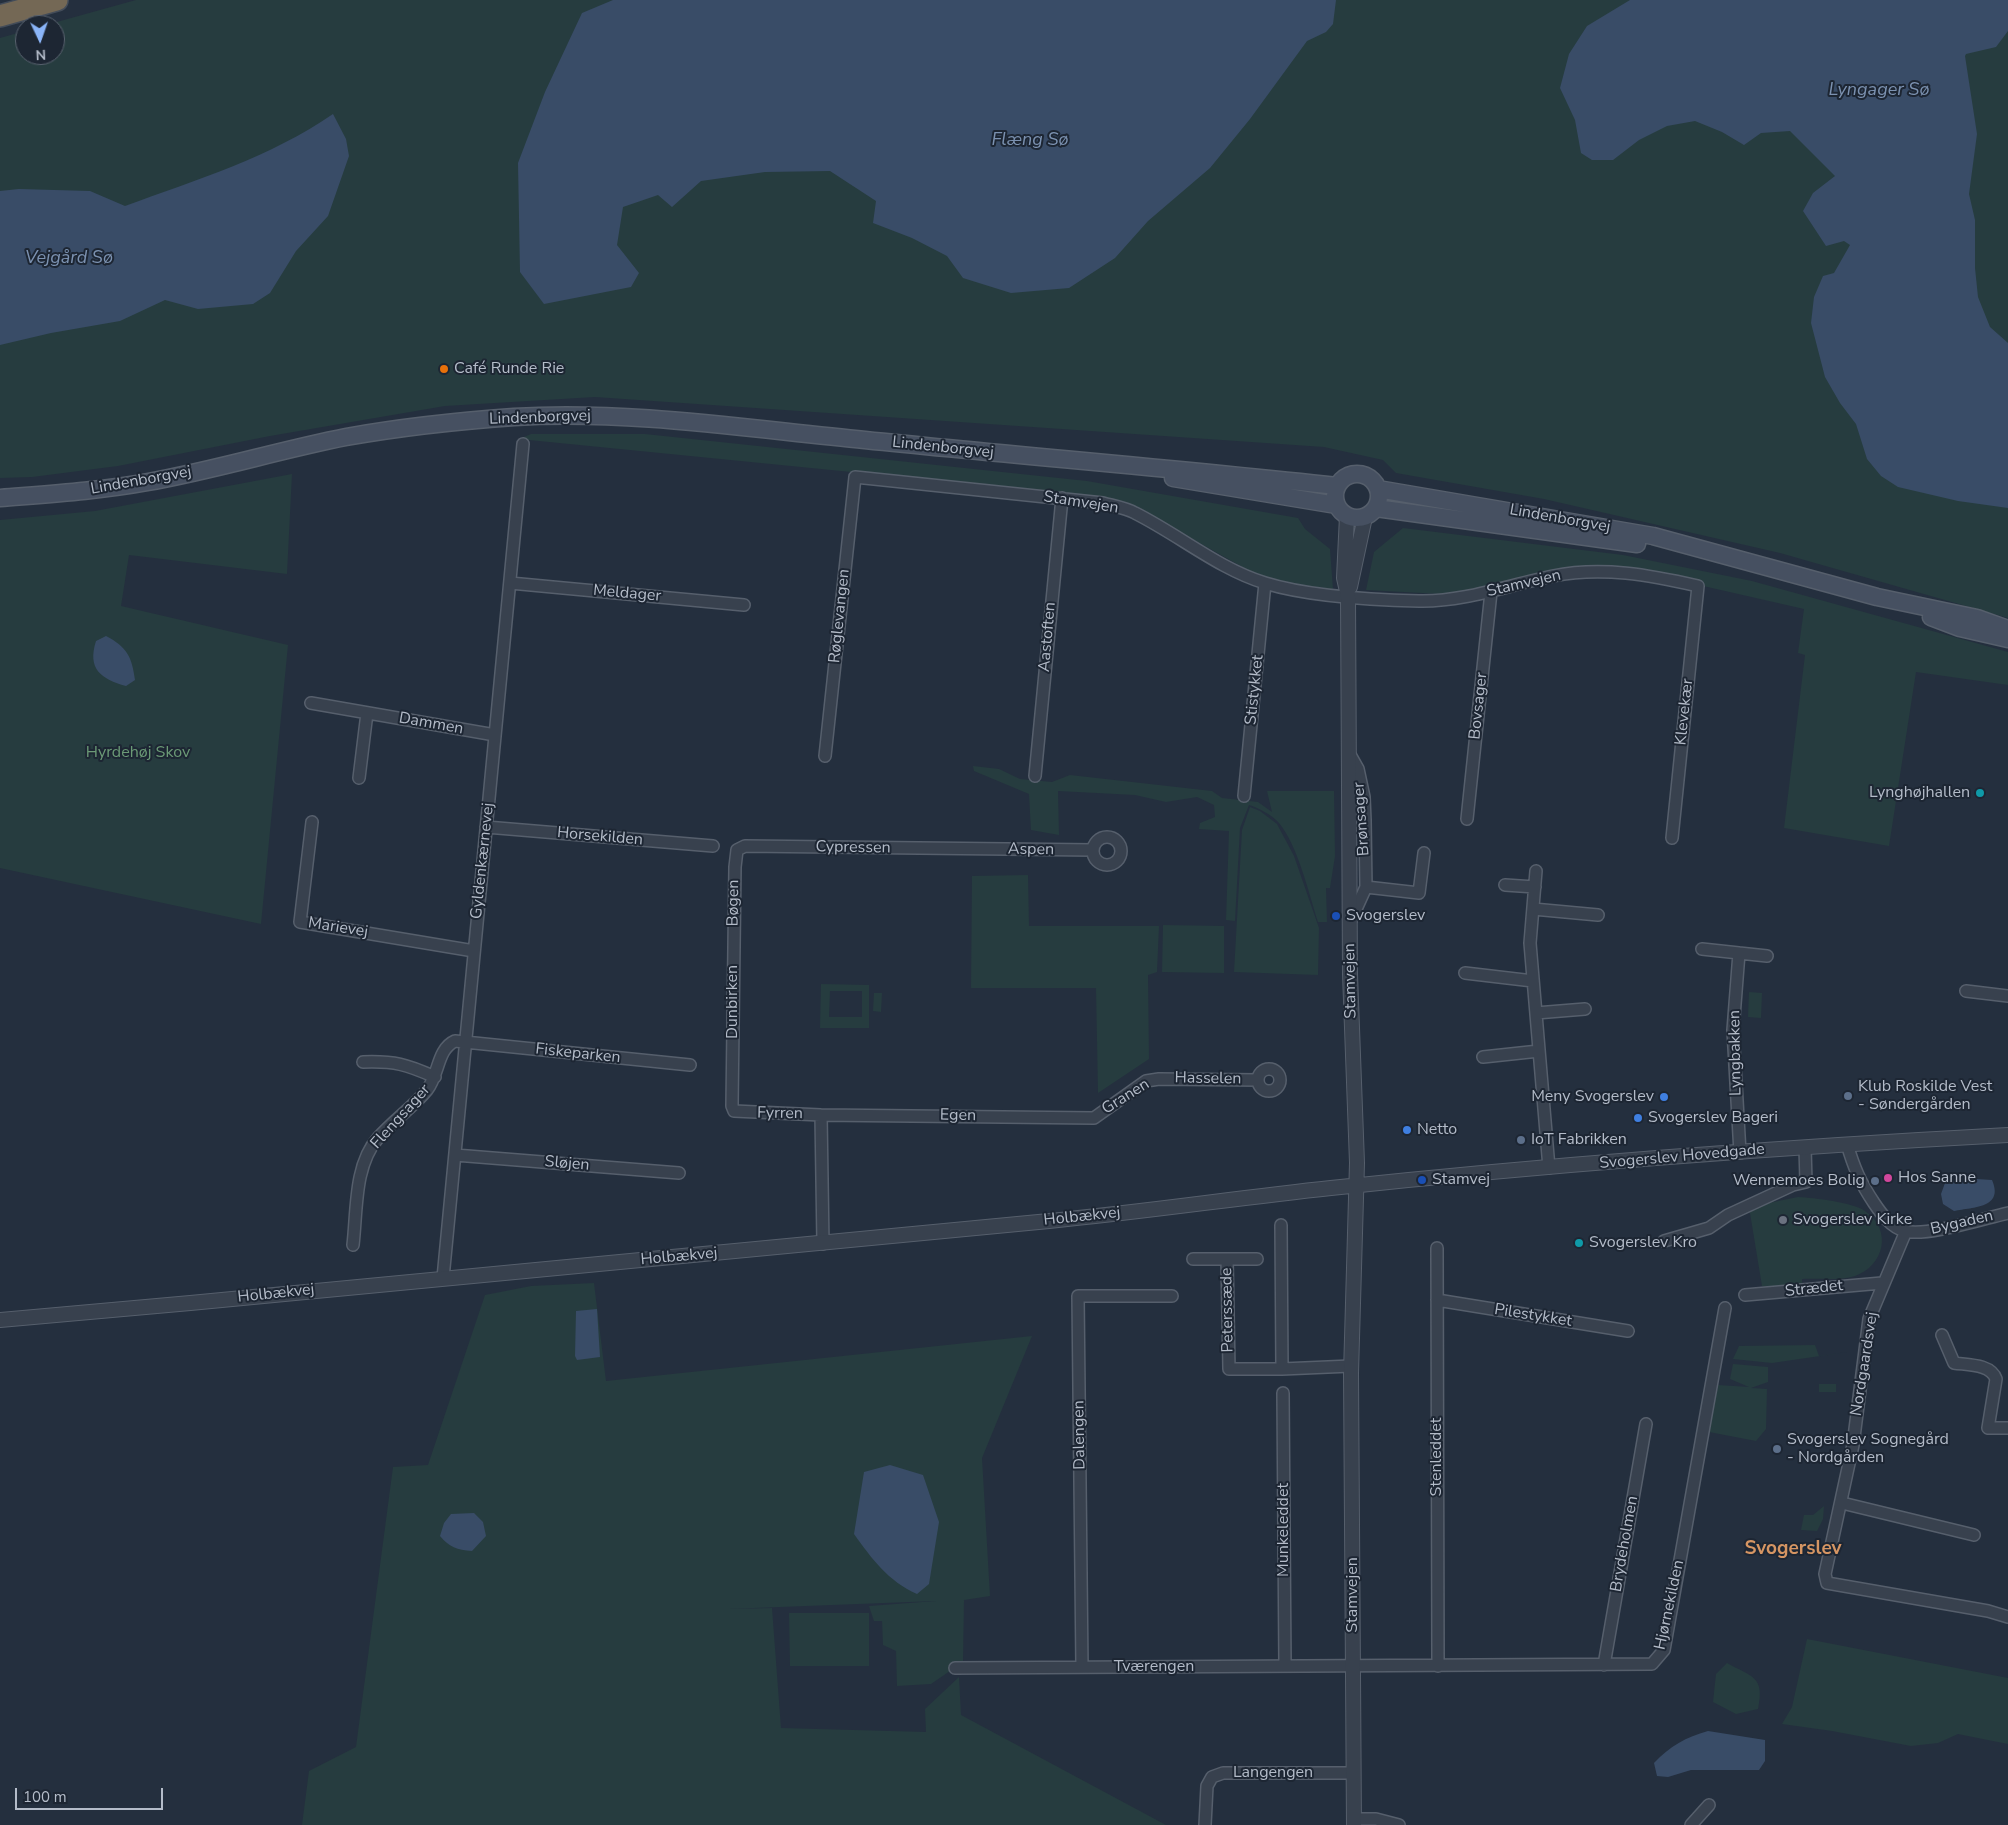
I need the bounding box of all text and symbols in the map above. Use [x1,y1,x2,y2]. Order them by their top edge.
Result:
north arrow [15,15,65,65]
text: N [35,45,46,64]
water label: Lyngager Sø [1829,80,1929,102]
water label: Flæng Sø [991,130,1069,152]
water label: Vejgård Sø [25,248,113,270]
place label: Café Runde Rie [454,359,564,379]
marker: Café Runde Rie [438,363,450,375]
street label: Lindenborgvej [489,407,591,429]
street label: Lindenborgvej [891,433,995,463]
street label: Lindenborgvej [89,463,193,499]
street label: Stamvejen [1042,488,1120,518]
street label: Lindenborgvej [1508,501,1612,537]
street label: Stamvejen [1485,566,1563,602]
street label: Røglevangen [826,568,854,664]
street label: Meldager [592,581,662,607]
street label: Aastoften [1035,601,1061,673]
street label: Stistykket [1242,654,1268,726]
street label: Bovsager [1466,671,1492,741]
street label: Klevekær [1672,678,1698,746]
street label: Dammen [397,709,465,739]
park label: Hyrdehøj Skov [86,743,190,763]
street label: Brønsager [1350,781,1374,857]
place label: Lynghøjhallen [1869,783,1970,803]
marker: Lynghøjhallen [1974,787,1986,799]
street label: Gyldenkærnevej [467,802,499,920]
street label: Horsekilden [556,824,644,850]
street label: Cypressen [815,838,891,858]
street label: Aspen [1008,840,1054,860]
street label: Bøgen [724,879,744,927]
place label: Svogerslev [1346,906,1425,926]
marker: Svogerslev [1330,910,1342,922]
street label: Marievej [307,914,369,942]
street label: Stamvejen [1341,943,1361,1019]
street label: Dunbirken [723,965,743,1039]
street label: Lyngbakken [1726,1010,1746,1096]
street label: Fiskeparken [535,1040,621,1068]
street label: Hasselen [1174,1069,1242,1089]
street label: Granen [1099,1075,1153,1119]
place label: Klub Roskilde Vest - Søndergården [1858,1077,1992,1115]
street label: Flengsager [367,1081,435,1153]
place label: Meny Svogerslev [1531,1087,1654,1107]
marker: Klub Roskilde Vest - Søndergården [1842,1090,1854,1102]
marker: Meny Svogerslev [1658,1091,1670,1103]
street label: Fyrren [757,1104,803,1124]
street label: Egen [940,1106,976,1126]
place label: Svogerslev Bageri [1648,1108,1778,1128]
marker: Svogerslev Bageri [1632,1112,1644,1124]
place label: Netto [1417,1120,1457,1140]
marker: Netto [1401,1124,1413,1136]
place label: IoT Fabrikken [1531,1130,1627,1150]
marker: IoT Fabrikken [1515,1134,1527,1146]
street label: Svogerslev Hovedgade [1598,1140,1766,1174]
street label: Sløjen [544,1152,590,1176]
place label: Hos Sanne [1898,1168,1976,1188]
place label: Stamvej [1432,1170,1490,1190]
place label: Wennemoes Bolig [1733,1171,1865,1191]
marker: Hos Sanne [1882,1172,1894,1184]
marker: Stamvej [1416,1174,1428,1186]
marker: Wennemoes Bolig [1869,1175,1881,1187]
street label: Holbækvej [1043,1203,1121,1231]
street label: Bygaden [1929,1206,1995,1240]
place label: Svogerslev Kirke [1793,1210,1912,1230]
marker: Svogerslev Kirke [1777,1214,1789,1226]
place label: Svogerslev Kro [1589,1233,1697,1253]
marker: Svogerslev Kro [1573,1237,1585,1249]
street label: Holbækvej [640,1244,718,1270]
street label: Peterssæde [1218,1267,1238,1353]
street label: Strædet [1784,1276,1844,1302]
street label: Holbækvej [237,1280,315,1308]
street label: Pilestykket [1493,1300,1573,1332]
street label: Nordgaardsvej [1847,1311,1883,1417]
street label: Dalengen [1070,1400,1090,1470]
street label: Stenleddet [1427,1418,1447,1496]
place label: Svogerslev Sognegård - Nordgården [1787,1430,1949,1468]
marker: Svogerslev Sognegård - Nordgården [1771,1443,1783,1455]
street label: Munkeleddet [1274,1483,1294,1577]
street label: Brydeholmen [1607,1495,1643,1593]
district label: Svogerslev [1744,1538,1842,1560]
street label: Stamvejen [1343,1557,1363,1633]
street label: Hjørnekilden [1651,1558,1689,1652]
street label: Tværengen [1114,1657,1194,1677]
street label: Langengen [1233,1763,1313,1783]
scale bar [18,1778,165,1810]
text: 100 m [23,1787,67,1807]

